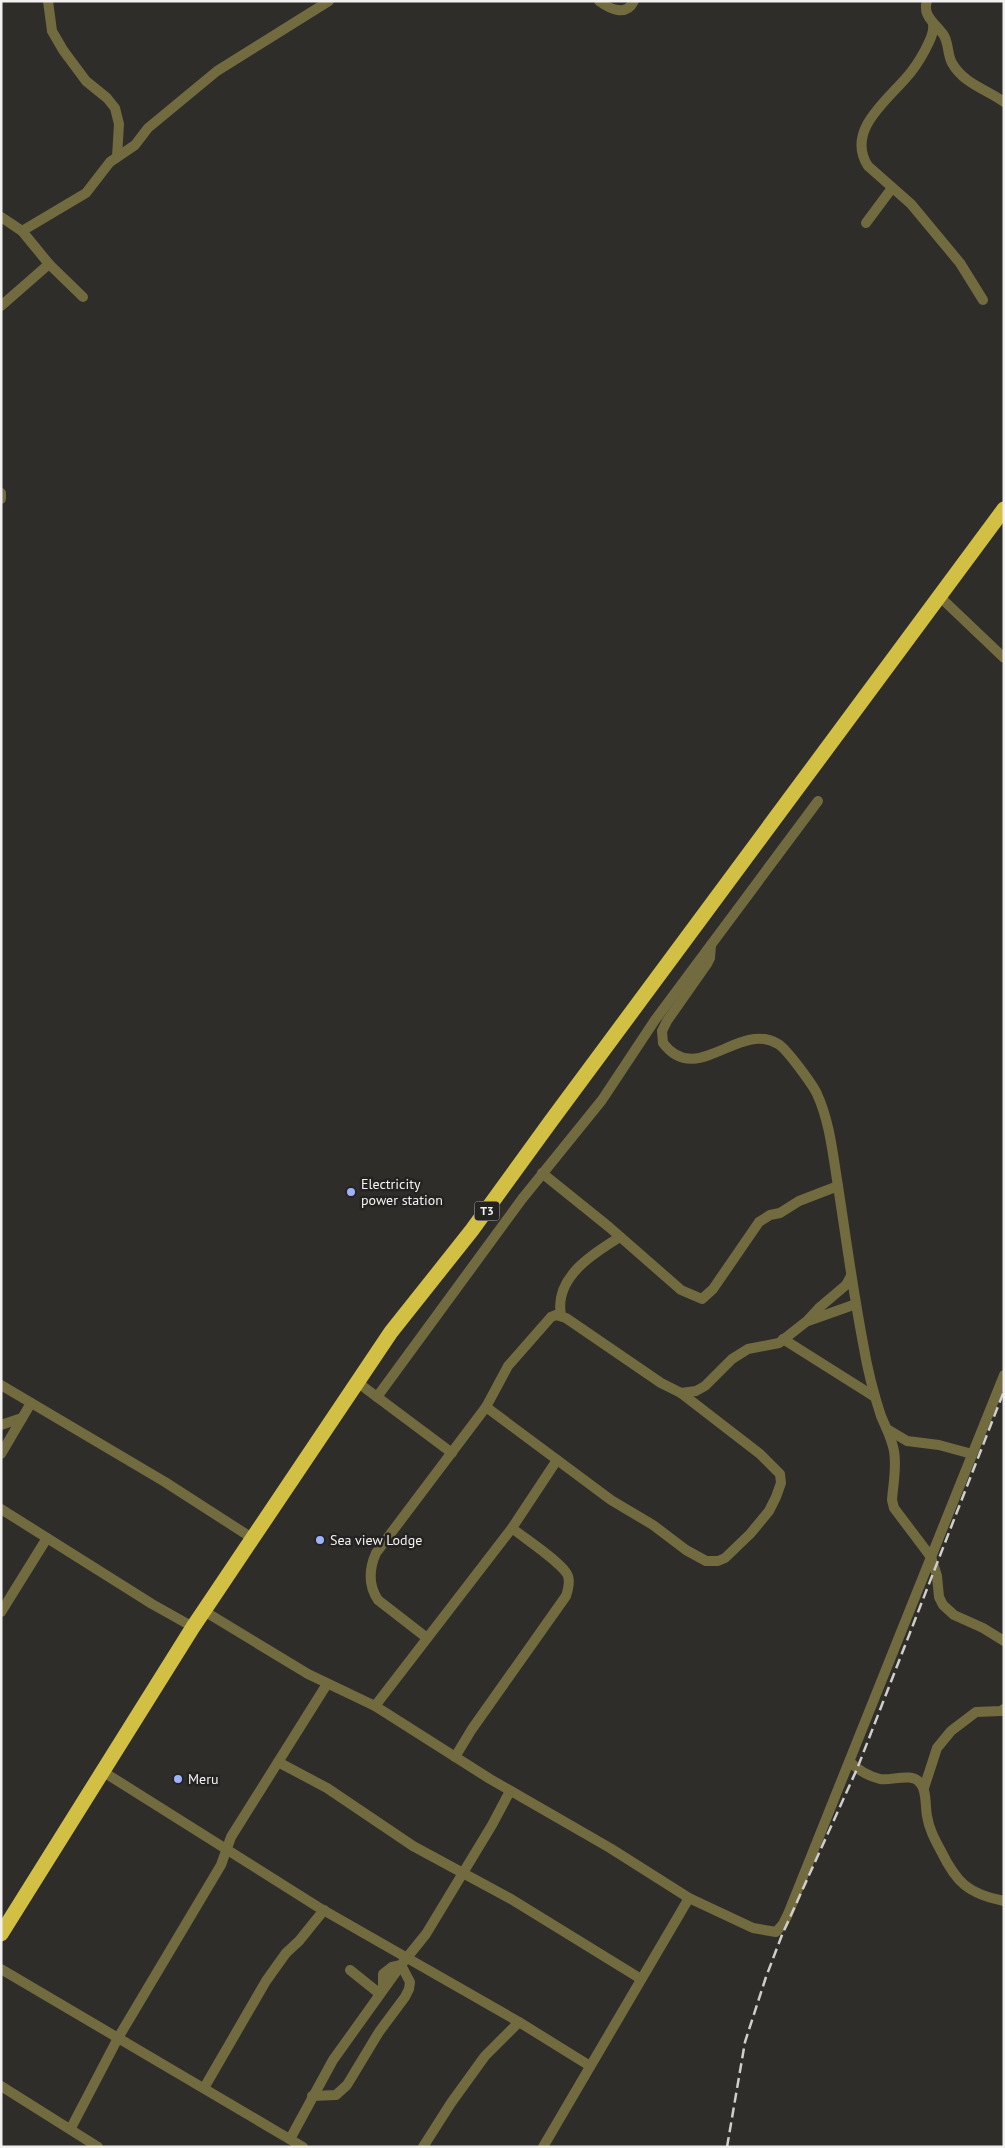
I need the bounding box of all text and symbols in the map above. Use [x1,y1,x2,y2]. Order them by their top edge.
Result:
place label: Electricity power station [361,1175,443,1209]
marker: Electricity power station [345,1186,357,1198]
road number: T3 [474,1202,500,1220]
place label: Sea view Lodge [330,1531,422,1549]
marker: Sea view Lodge [314,1534,326,1546]
place label: Meru [188,1770,219,1788]
marker: Meru [172,1773,184,1785]

